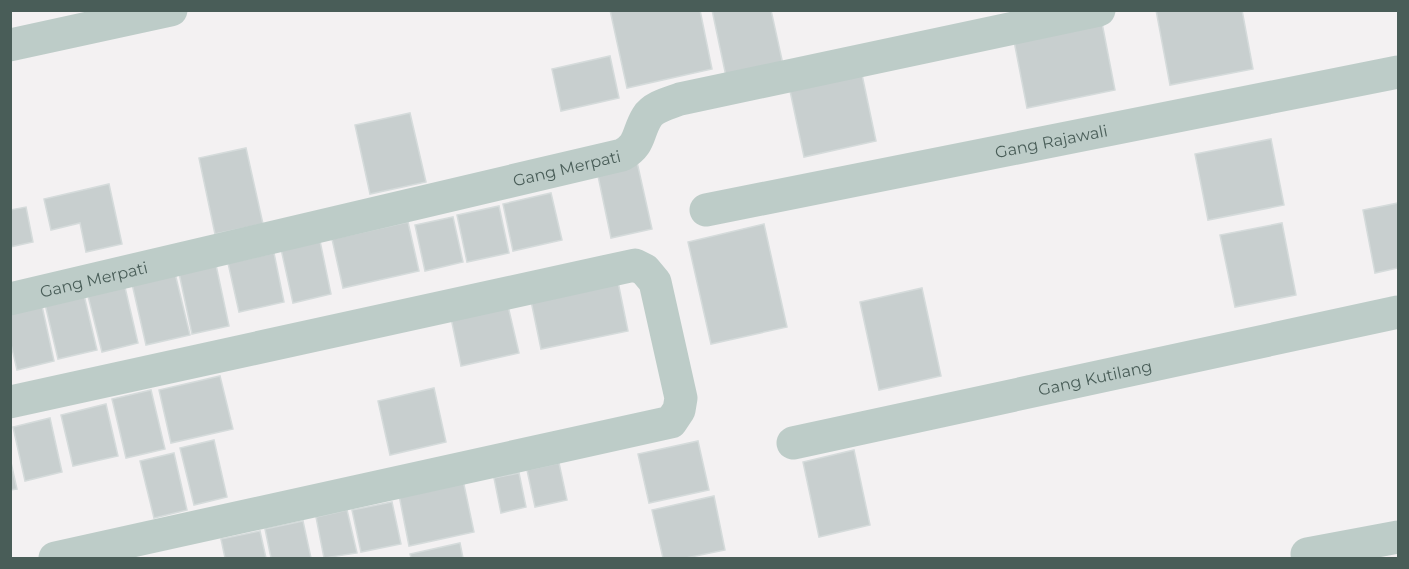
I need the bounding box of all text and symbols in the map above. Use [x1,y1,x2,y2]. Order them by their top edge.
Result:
street label: Gang Rajawali [993,121,1109,162]
street label: Gang Merpati [511,146,623,190]
street label: Gang Merpati [38,257,149,301]
street label: Gang Kutilang [1036,356,1154,399]

